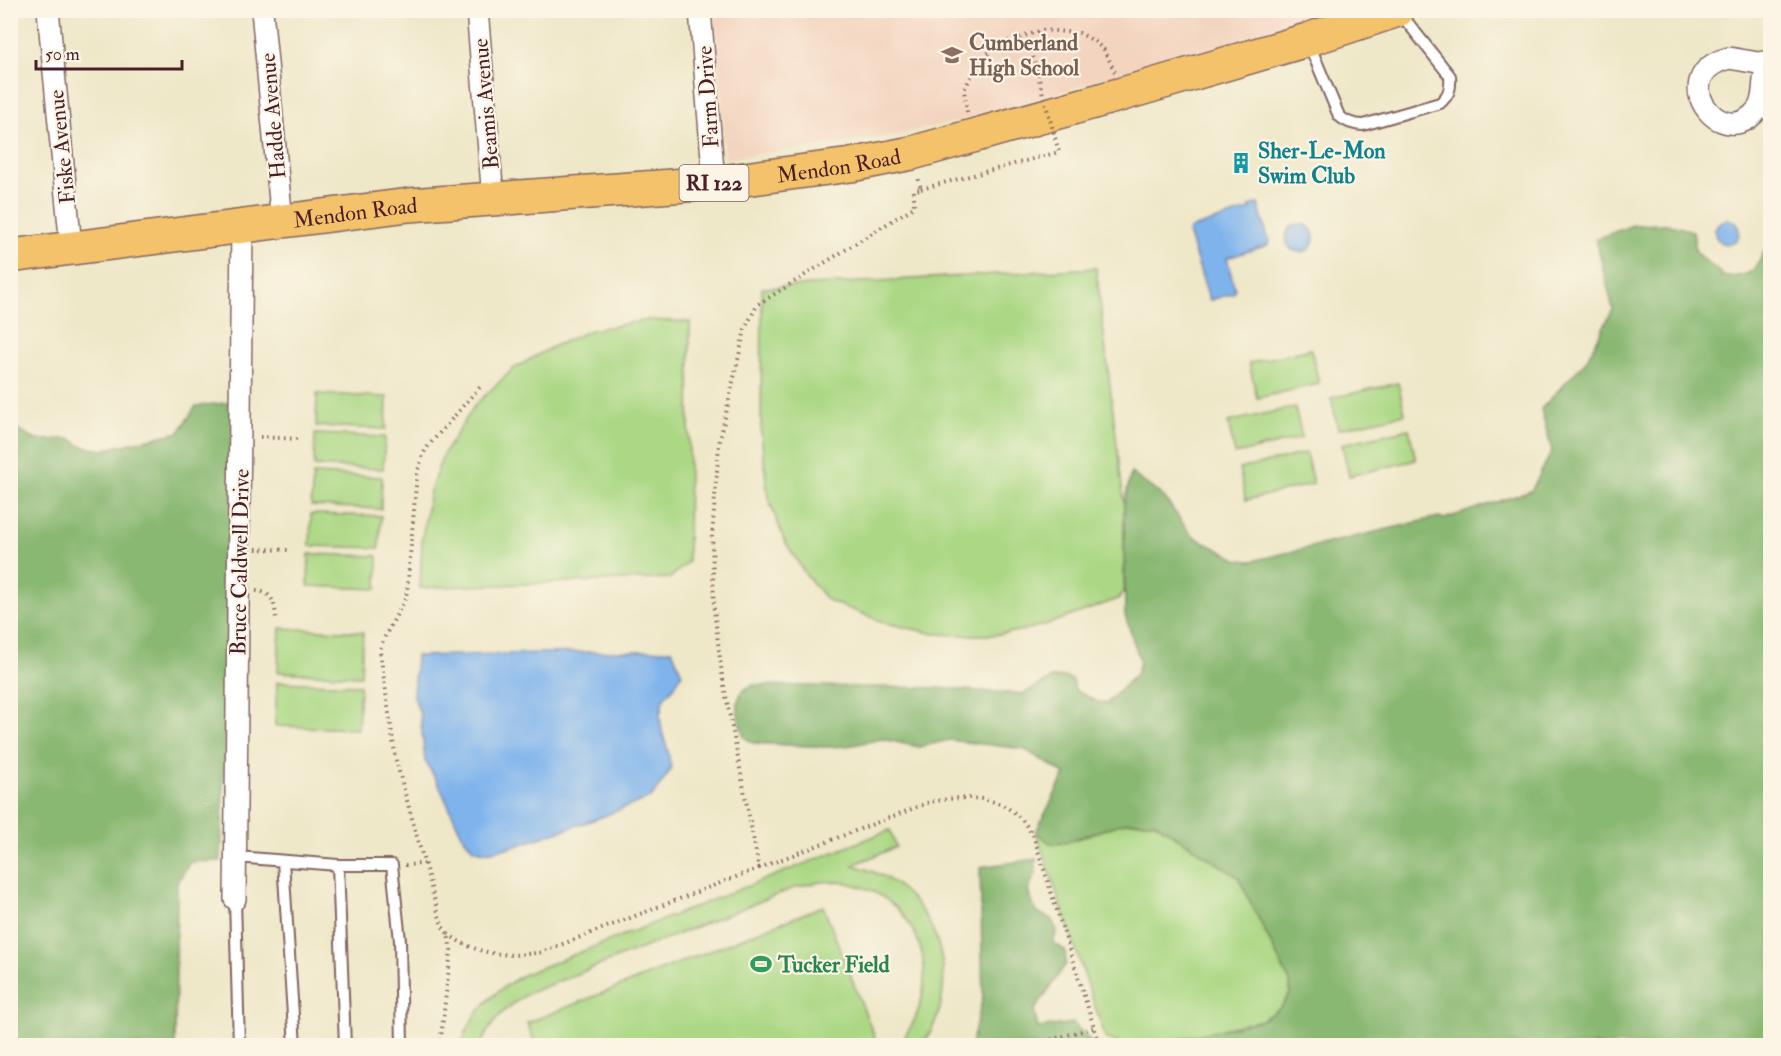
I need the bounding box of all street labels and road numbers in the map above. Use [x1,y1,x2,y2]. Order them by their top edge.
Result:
street label: Beamis Avenue [466,37,506,171]
street label: Farm Drive [690,45,726,149]
street label: Hadde Avenue [254,52,292,180]
street label: Fiske Avenue [42,88,82,205]
street label: Mendon Road [775,143,903,190]
road number: RI 122 [680,165,748,201]
street label: Mendon Road [292,191,418,235]
street label: Bruce Caldwell Drive [224,468,256,656]

